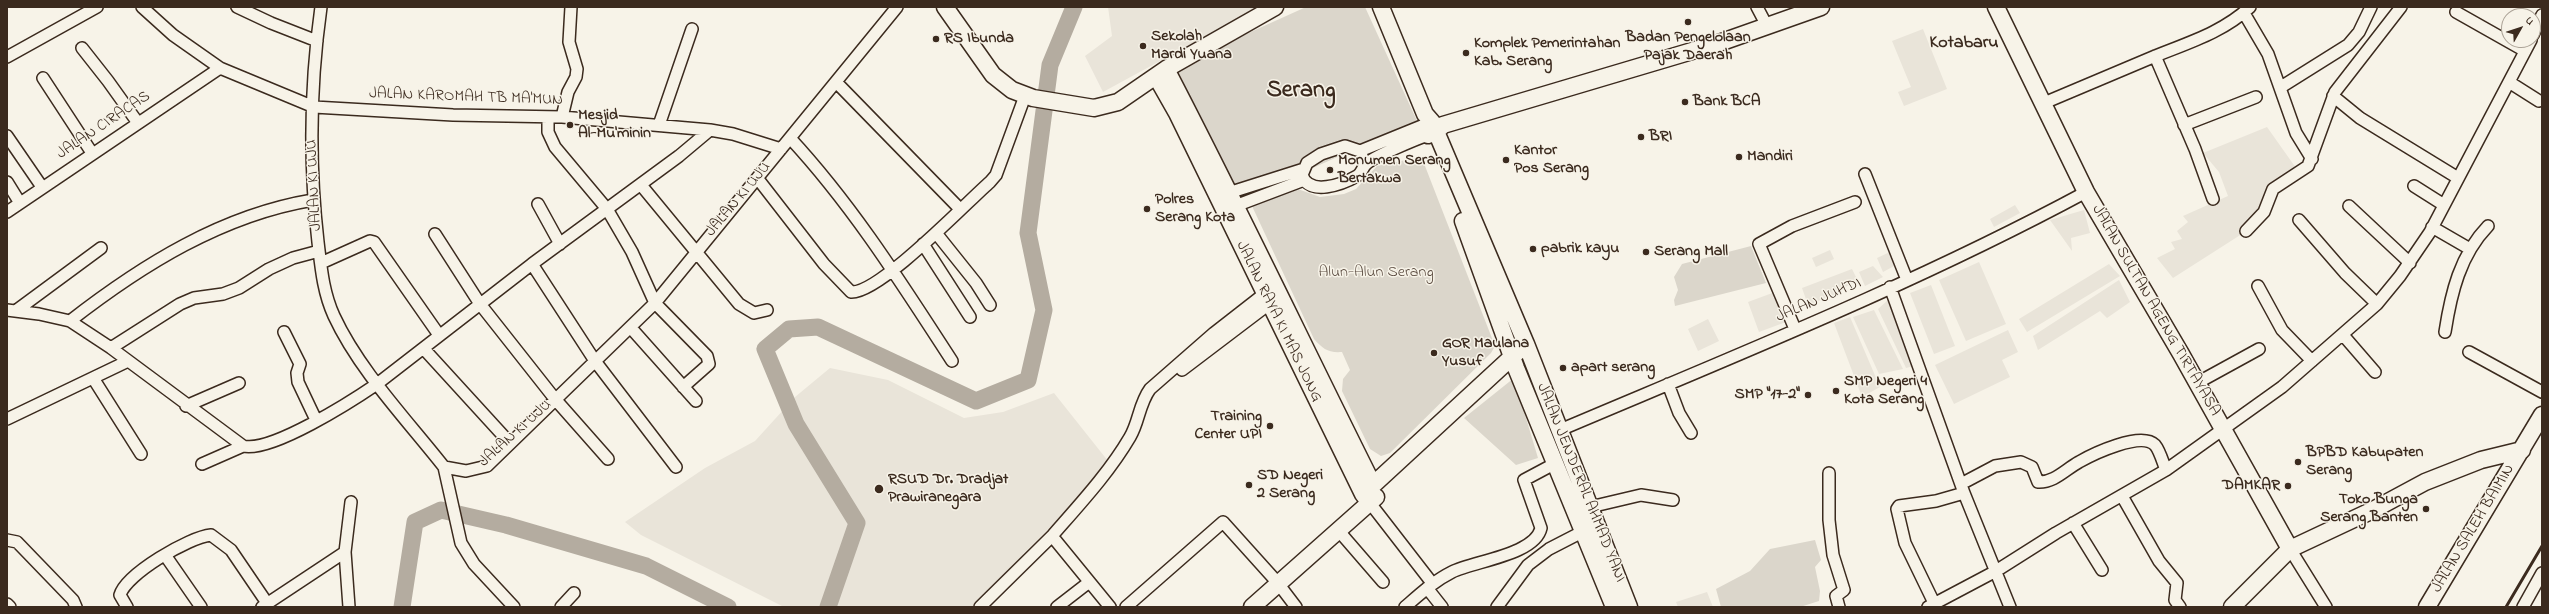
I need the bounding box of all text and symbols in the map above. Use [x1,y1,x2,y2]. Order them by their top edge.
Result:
north arrow [2501,8,2541,48]
text: U [2521,13,2538,29]
marker: Badan Pengelolaan Pajak Daerah [1683,17,1693,27]
place label: Sekolah Mardi Yuana [1151,27,1232,65]
place label: Badan Pengelolaan Pajak Daerah [1625,28,1751,66]
place label: RS Ibunda [944,29,1014,49]
district label: Kotabaru [1930,33,1998,55]
marker: RS Ibunda [931,34,941,44]
place label: Komplek Pemerintahan Kab. Serang [1474,34,1621,72]
marker: Sekolah Mardi Yuana [1138,41,1148,51]
marker: Komplek Pemerintahan Kab. Serang [1461,48,1471,58]
district label: Serang [1266,78,1336,106]
street label: JALAN KAROMAH TB MA'MUN [369,85,563,111]
street label: JALAN CIRACAS [54,88,154,164]
place label: Bank BCA [1693,92,1761,112]
marker: Bank BCA [1680,97,1690,107]
place label: Mesjid Al-Mu'minin [578,106,651,144]
marker: Mesjid Al-Mu'minin [565,120,575,130]
place label: BRI [1649,127,1672,147]
marker: BRI [1636,132,1646,142]
street label: JALAN KI UJU [303,139,327,231]
place label: Kantor Pos Serang [1514,141,1589,179]
place label: Mandiri [1747,147,1793,167]
place label: Monumen Serang Bertakwa [1338,151,1451,189]
marker: Mandiri [1734,152,1744,162]
marker: Kantor Pos Serang [1501,155,1511,165]
street label: JALAN KI UJU [702,159,776,241]
marker: Monumen Serang Bertakwa [1325,165,1335,175]
place label: Polres Serang Kota [1155,190,1235,228]
street label: JALAN SULTAN AGENG TIRTAYASA [2086,202,2224,420]
marker: Polres Serang Kota [1142,204,1152,214]
street label: JALAN RAYA KI MAS JONG [1231,238,1325,406]
place label: pabrik kayu [1541,239,1619,259]
place label: Serang Mall [1654,242,1728,262]
marker: pabrik kayu [1528,244,1538,254]
marker: Serang Mall [1641,247,1651,257]
park label: Alun-Alun Serang [1318,263,1434,283]
street label: JALAN JUHDI [1773,274,1865,328]
place label: GOR Maulana Yusuf [1442,334,1529,372]
marker: GOR Maulana Yusuf [1429,348,1439,358]
place label: apart serang [1571,358,1655,378]
marker: apart serang [1558,363,1568,373]
place label: SMP Negeri 4 Kota Serang [1844,372,1927,410]
street label: JALAN JENDERAL AHMAD YANI [1531,381,1629,585]
place label: SMP "17-2" [1735,385,1800,405]
marker: SMP Negeri 4 Kota Serang [1831,386,1841,396]
marker: SMP "17-2" [1803,390,1813,400]
street label: JALAN KI UJU [475,396,557,472]
place label: Training Center UPI [1194,407,1262,445]
marker: Training Center UPI [1265,421,1275,431]
place label: BPBD Kabupaten Serang [2306,443,2423,481]
marker: BPBD Kabupaten Serang [2293,457,2303,467]
street label: JALAN SALEH BAIMIN [2428,462,2520,596]
place label: SD Negeri 2 Serang [1257,466,1323,504]
place label: RSUD Dr. Dradjat Prawiranegara [888,470,1008,508]
place label: DAMKAR [2222,476,2280,496]
marker: SD Negeri 2 Serang [1244,480,1254,490]
marker: DAMKAR [2283,481,2293,491]
marker: RSUD Dr. Dradjat Prawiranegara [873,483,885,495]
place label: Toko Bunga Serang Banten [2320,490,2418,528]
marker: Toko Bunga Serang Banten [2421,504,2431,514]

